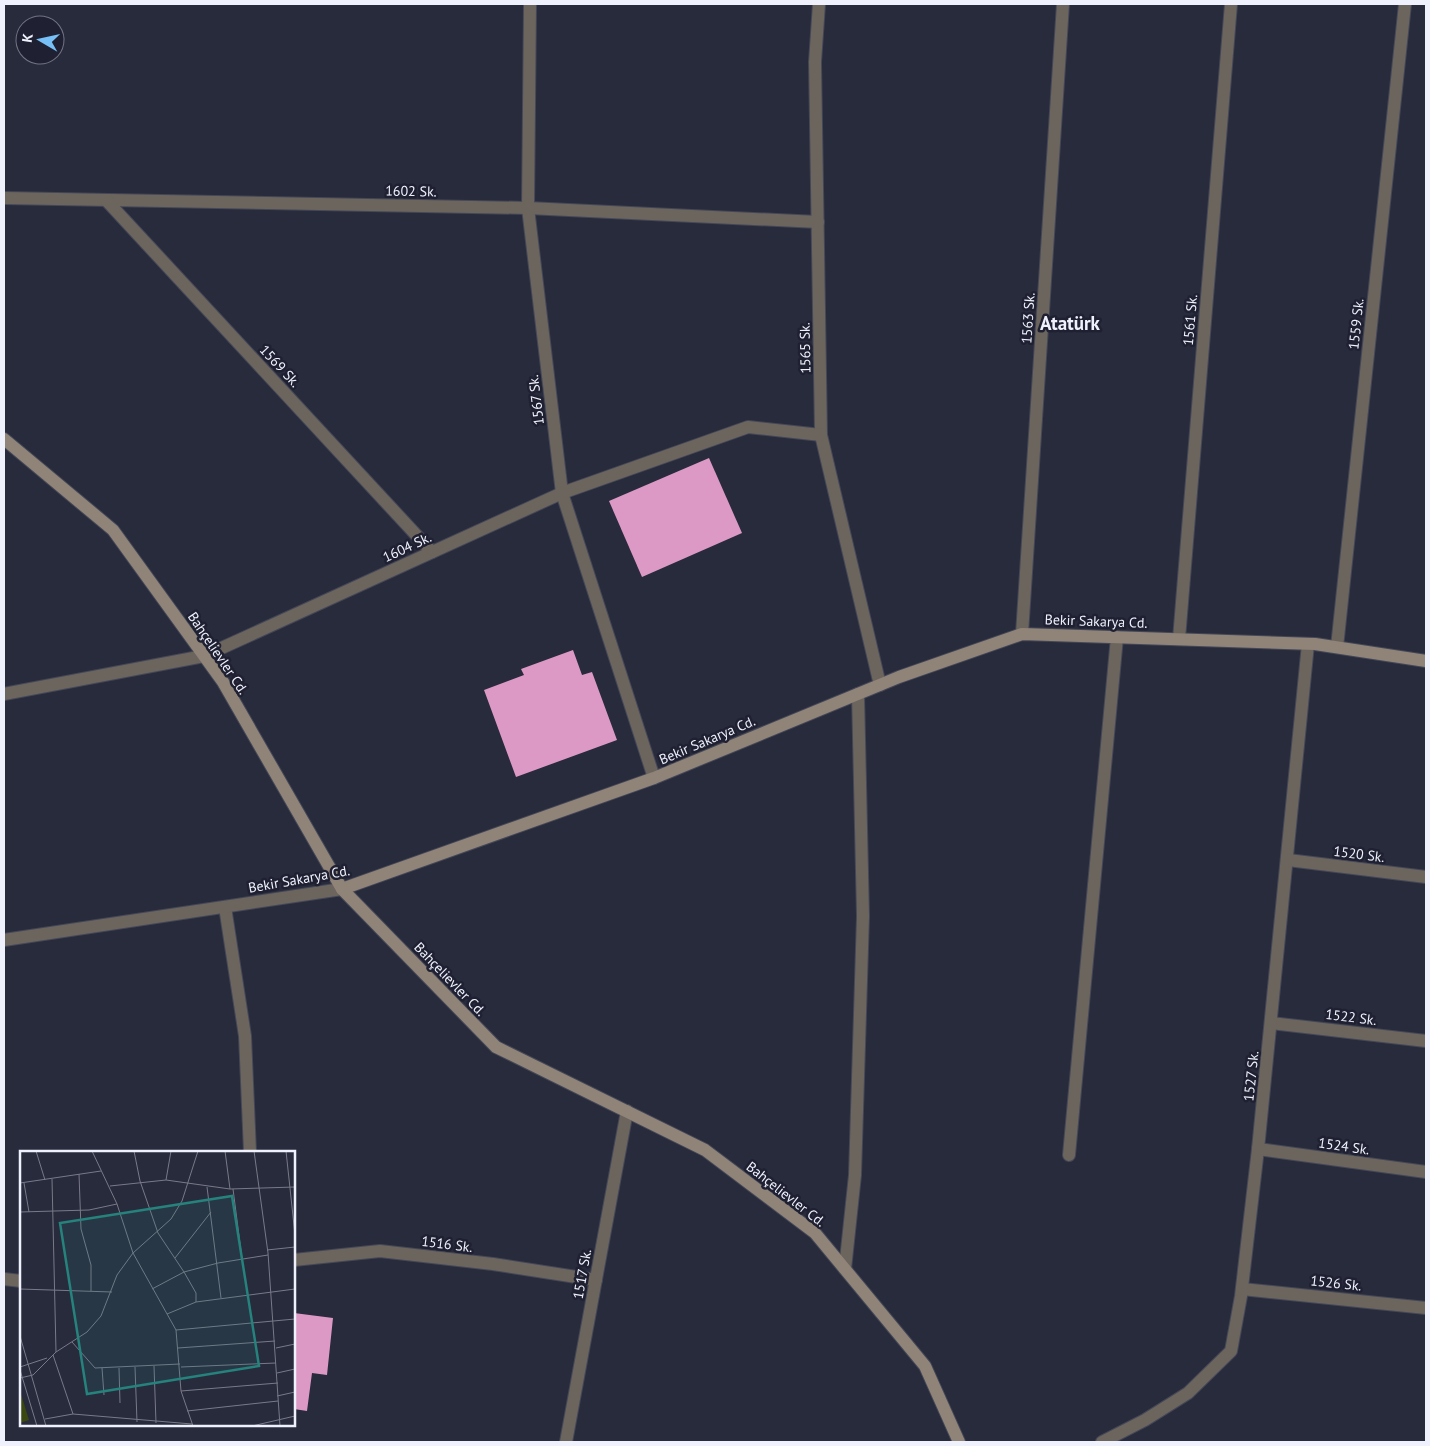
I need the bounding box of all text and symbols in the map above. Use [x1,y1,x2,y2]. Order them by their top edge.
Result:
north arrow [15,15,65,65]
text: K [18,32,37,44]
street label: 1602 Sk. [385,182,437,200]
street label: 1563 Sk. [1017,292,1039,344]
street label: 1561 Sk. [1179,294,1201,346]
street label: 1559 Sk. [1344,297,1368,351]
district label: Atatürk [1040,311,1101,335]
street label: 1565 Sk. [796,322,814,374]
street label: 1569 Sk. [256,341,304,391]
street label: 1567 Sk. [524,374,548,426]
street label: 1604 Sk. [380,528,434,566]
street label: Bahçelievler Cd. [184,608,252,698]
street label: Bekir Sakarya Cd. [1044,610,1148,632]
street label: Bekir Sakarya Cd. [656,712,758,768]
street label: 1520 Sk. [1332,842,1386,866]
street label: Bekir Sakarya Cd. [247,861,351,897]
street label: Bahçelievler Cd. [410,938,490,1020]
street label: 1522 Sk. [1324,1005,1378,1029]
street label: 1527 Sk. [1239,1050,1263,1102]
street label: 1524 Sk. [1317,1134,1371,1158]
inset map [20,1151,295,1426]
street label: Bahçelievler Cd. [743,1158,829,1230]
street label: 1516 Sk. [420,1232,474,1256]
street label: 1517 Sk. [569,1248,595,1300]
street label: 1526 Sk. [1309,1271,1363,1295]

